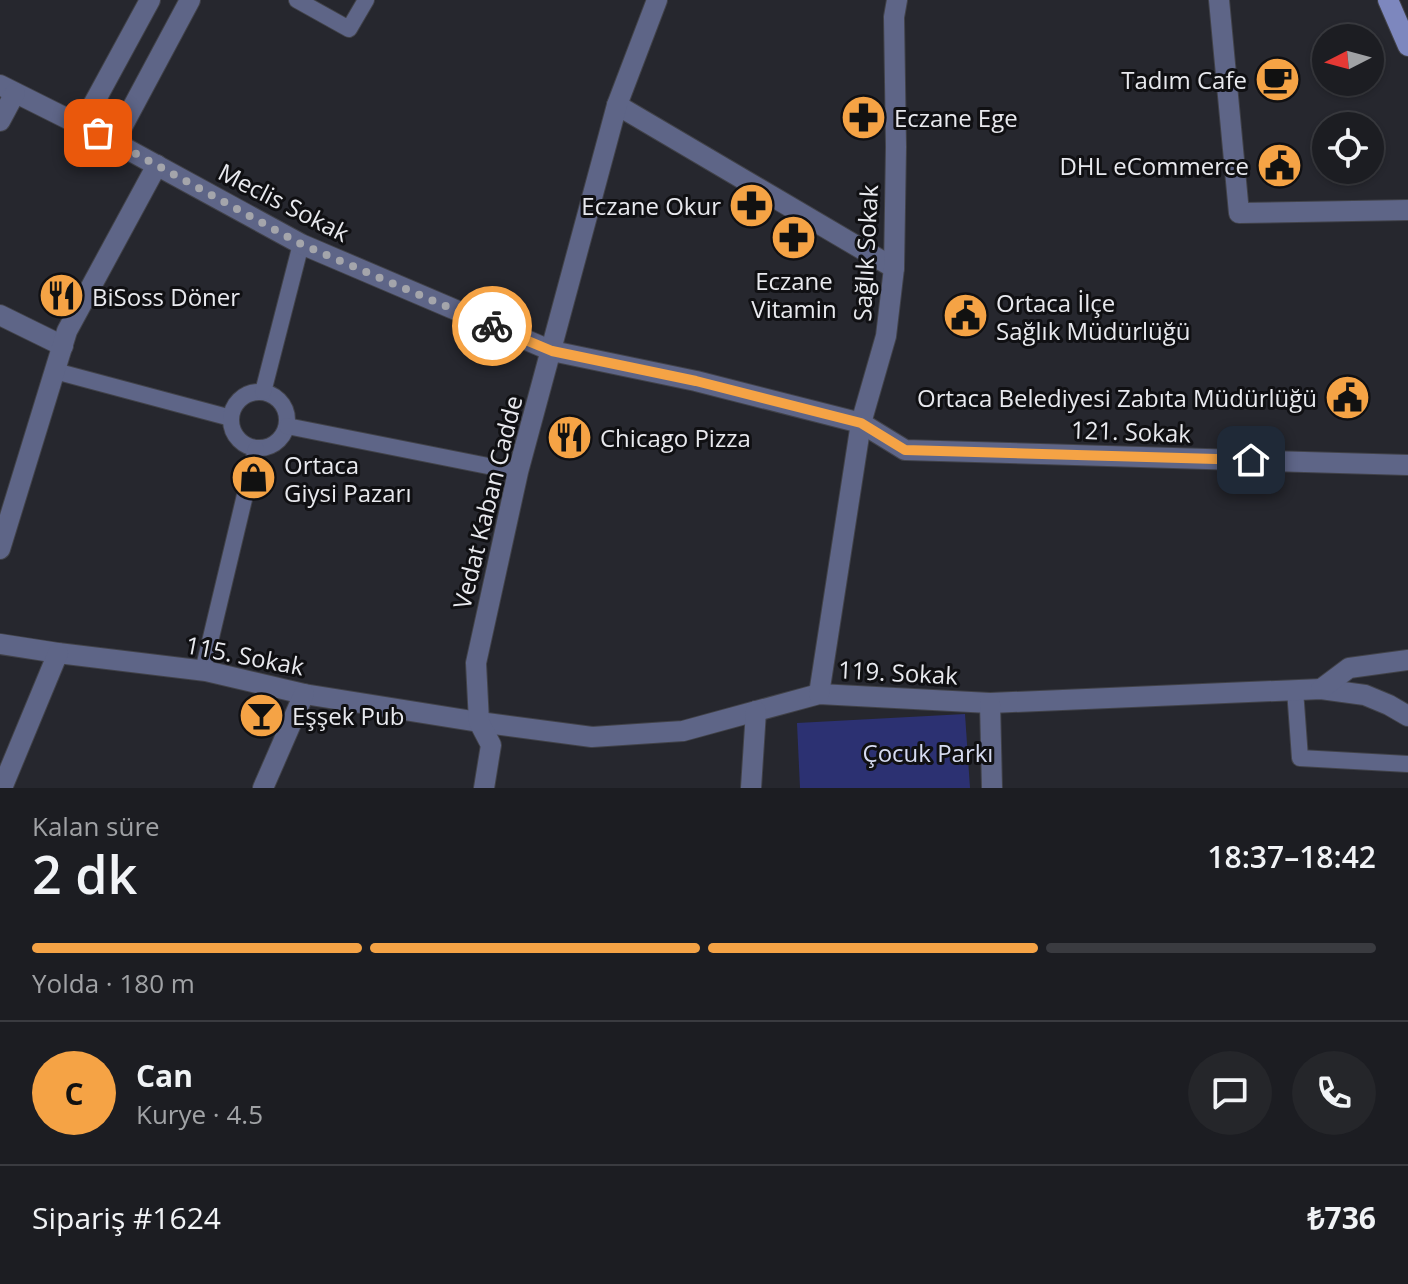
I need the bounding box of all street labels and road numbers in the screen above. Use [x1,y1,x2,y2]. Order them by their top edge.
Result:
street label: Meclis Sokak [213,155,355,249]
street label: Sağlık Sokak [845,184,885,322]
street label: Vedat Kaban Cadde [445,392,529,612]
street label: 121. Sokak [1071,412,1192,450]
street label: 115. Sokak [183,627,307,683]
street label: 119. Sokak [837,652,959,692]

